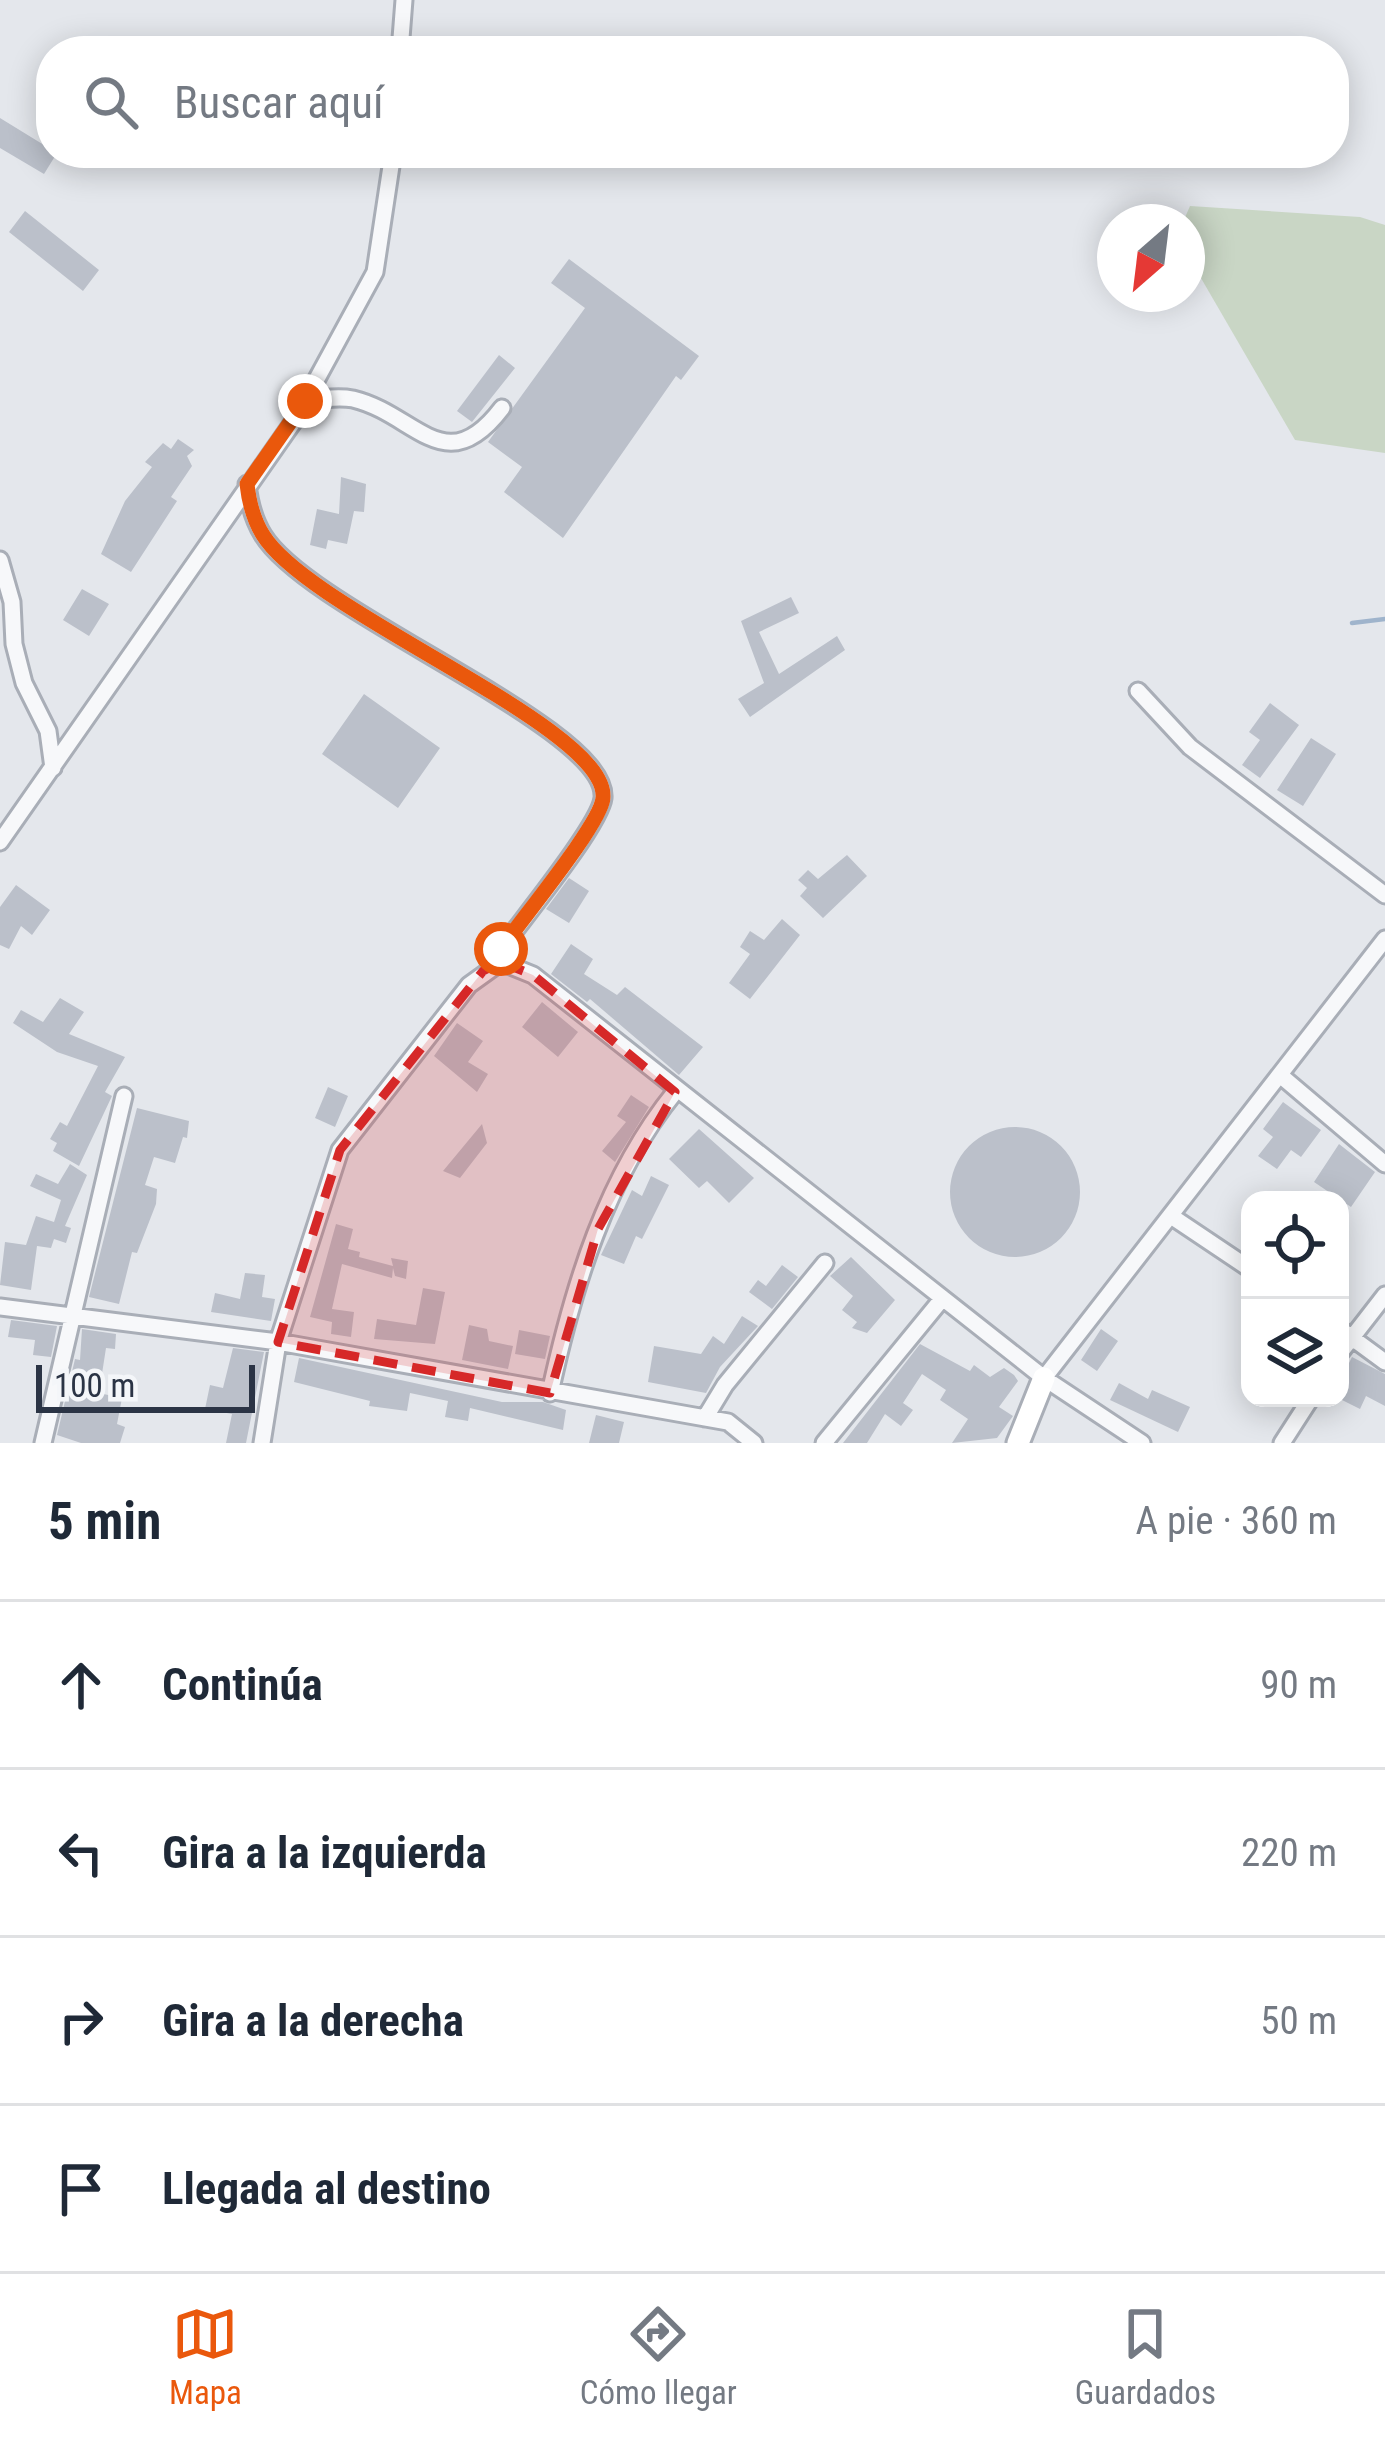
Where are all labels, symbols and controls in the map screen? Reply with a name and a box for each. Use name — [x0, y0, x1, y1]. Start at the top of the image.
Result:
search box — [36, 36, 1349, 168]
icon: search — [78, 69, 144, 135]
text: Buscar aquí — [174, 76, 384, 129]
north arrow — [1097, 204, 1205, 312]
route end — [278, 374, 332, 428]
route start — [474, 922, 528, 976]
map controls — [1241, 1191, 1349, 1407]
button: locate — [1241, 1191, 1349, 1299]
button: layers — [1241, 1299, 1349, 1407]
scale bar — [36, 1359, 255, 1412]
text: 100 m — [54, 1366, 135, 1405]
text: 5 min — [48, 1492, 161, 1551]
text: A pie · 360 m — [1136, 1498, 1337, 1544]
icon: ahead — [48, 1652, 114, 1718]
text: Continúa — [162, 1658, 323, 1711]
text: 90 m — [1260, 1662, 1337, 1708]
icon: left — [48, 1820, 114, 1886]
text: Gira a la izquierda — [162, 1826, 487, 1879]
text: 220 m — [1241, 1830, 1337, 1876]
icon: right — [48, 1988, 114, 2054]
text: Gira a la derecha — [162, 1994, 464, 2047]
text: 50 m — [1260, 1998, 1337, 2044]
icon: arrive — [48, 2156, 114, 2222]
text: Llegada al destino — [162, 2162, 491, 2215]
tab: Mapa — [169, 2301, 242, 2412]
tab: Cómo llegar — [580, 2301, 737, 2412]
tab: Guardados — [1075, 2301, 1216, 2412]

